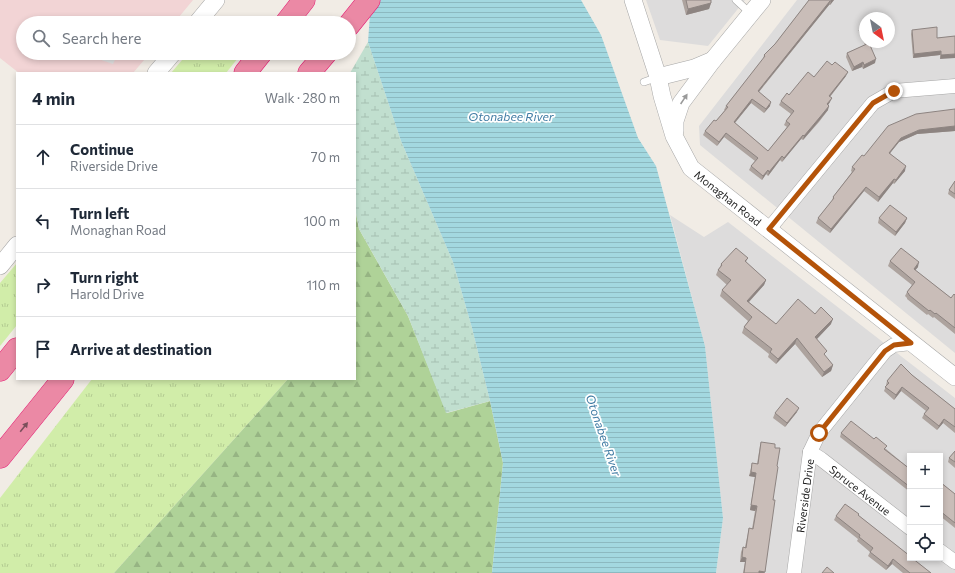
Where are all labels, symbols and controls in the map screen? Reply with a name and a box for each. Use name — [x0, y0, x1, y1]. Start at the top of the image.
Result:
north arrow — [859, 12, 895, 48]
search box — [16, 16, 356, 60]
icon: search — [30, 27, 52, 49]
text: Search here — [62, 29, 141, 47]
route end — [885, 82, 903, 100]
text: 4 min — [32, 88, 75, 109]
text: Walk · 280 m — [265, 90, 340, 106]
one-way arrow — [680, 94, 688, 104]
water label: Otonabee River — [468, 109, 555, 123]
text: Continue — [70, 140, 134, 158]
icon: ahead — [32, 146, 54, 168]
text: 70 m — [311, 149, 340, 165]
text: Riverside Drive — [70, 158, 158, 174]
street label: Monaghan Road — [692, 167, 764, 228]
text: Turn left — [70, 204, 129, 222]
icon: left — [32, 210, 54, 232]
text: 100 m — [304, 213, 340, 229]
text: Monaghan Road — [70, 222, 166, 238]
text: Turn right — [70, 268, 139, 286]
icon: right — [32, 274, 54, 296]
text: 110 m — [307, 277, 340, 293]
text: Harold Drive — [70, 286, 144, 302]
icon: arrive — [32, 338, 54, 360]
text: Arrive at destination — [70, 340, 212, 358]
water label: Otonabee River — [583, 392, 625, 479]
one-way arrow — [20, 421, 29, 432]
route start — [810, 424, 828, 442]
map controls — [907, 453, 943, 561]
button: + — [907, 453, 943, 489]
street label: Riverside Drive — [793, 458, 816, 533]
street label: Spruce Avenue — [827, 462, 894, 517]
button: − — [907, 489, 943, 525]
button: locate — [907, 525, 943, 561]

